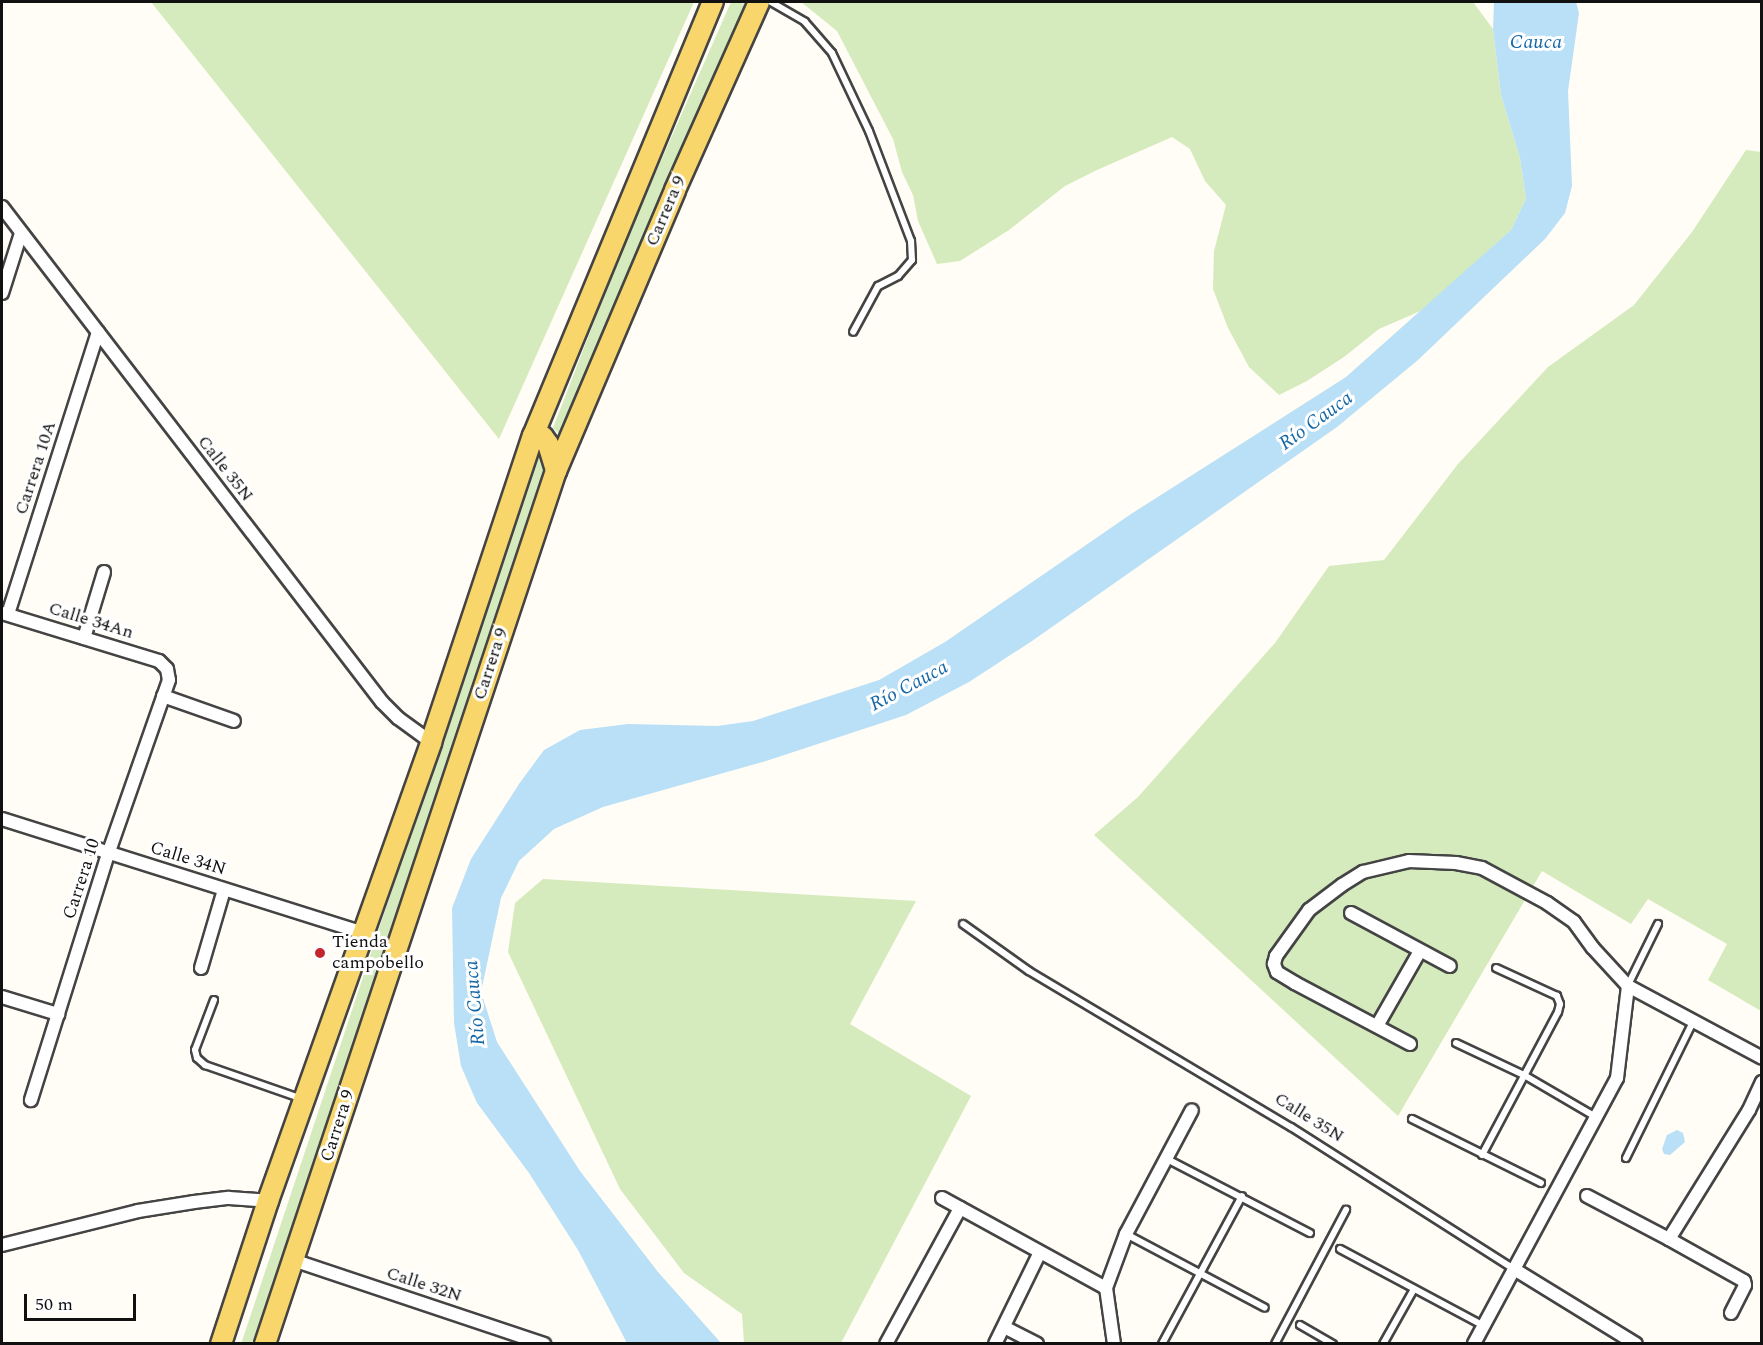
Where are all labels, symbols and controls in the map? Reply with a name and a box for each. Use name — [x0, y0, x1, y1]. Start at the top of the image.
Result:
water label: Cauca — [1510, 30, 1562, 54]
street label: Carrera 9 — [642, 172, 690, 250]
water label: Río Cauca — [1274, 386, 1358, 456]
street label: Carrera 10A — [11, 419, 61, 517]
street label: Calle 35N — [192, 432, 258, 506]
street label: Calle 34An — [46, 598, 136, 644]
street label: Carrera 9 — [469, 625, 513, 703]
water label: Río Cauca — [866, 655, 952, 717]
street label: Carrera 10 — [59, 836, 105, 922]
street label: Calle 34N — [148, 837, 228, 881]
place label: Tienda campobello — [332, 932, 424, 974]
marker: Tienda campobello — [313, 946, 327, 960]
water label: Río Cauca — [459, 959, 491, 1047]
street label: Carrera 9 — [316, 1087, 360, 1165]
street label: Calle 35N — [1270, 1088, 1348, 1148]
street label: Calle 32N — [384, 1263, 464, 1307]
scale bar — [27, 1282, 140, 1320]
text: 50 m — [35, 1291, 73, 1318]

